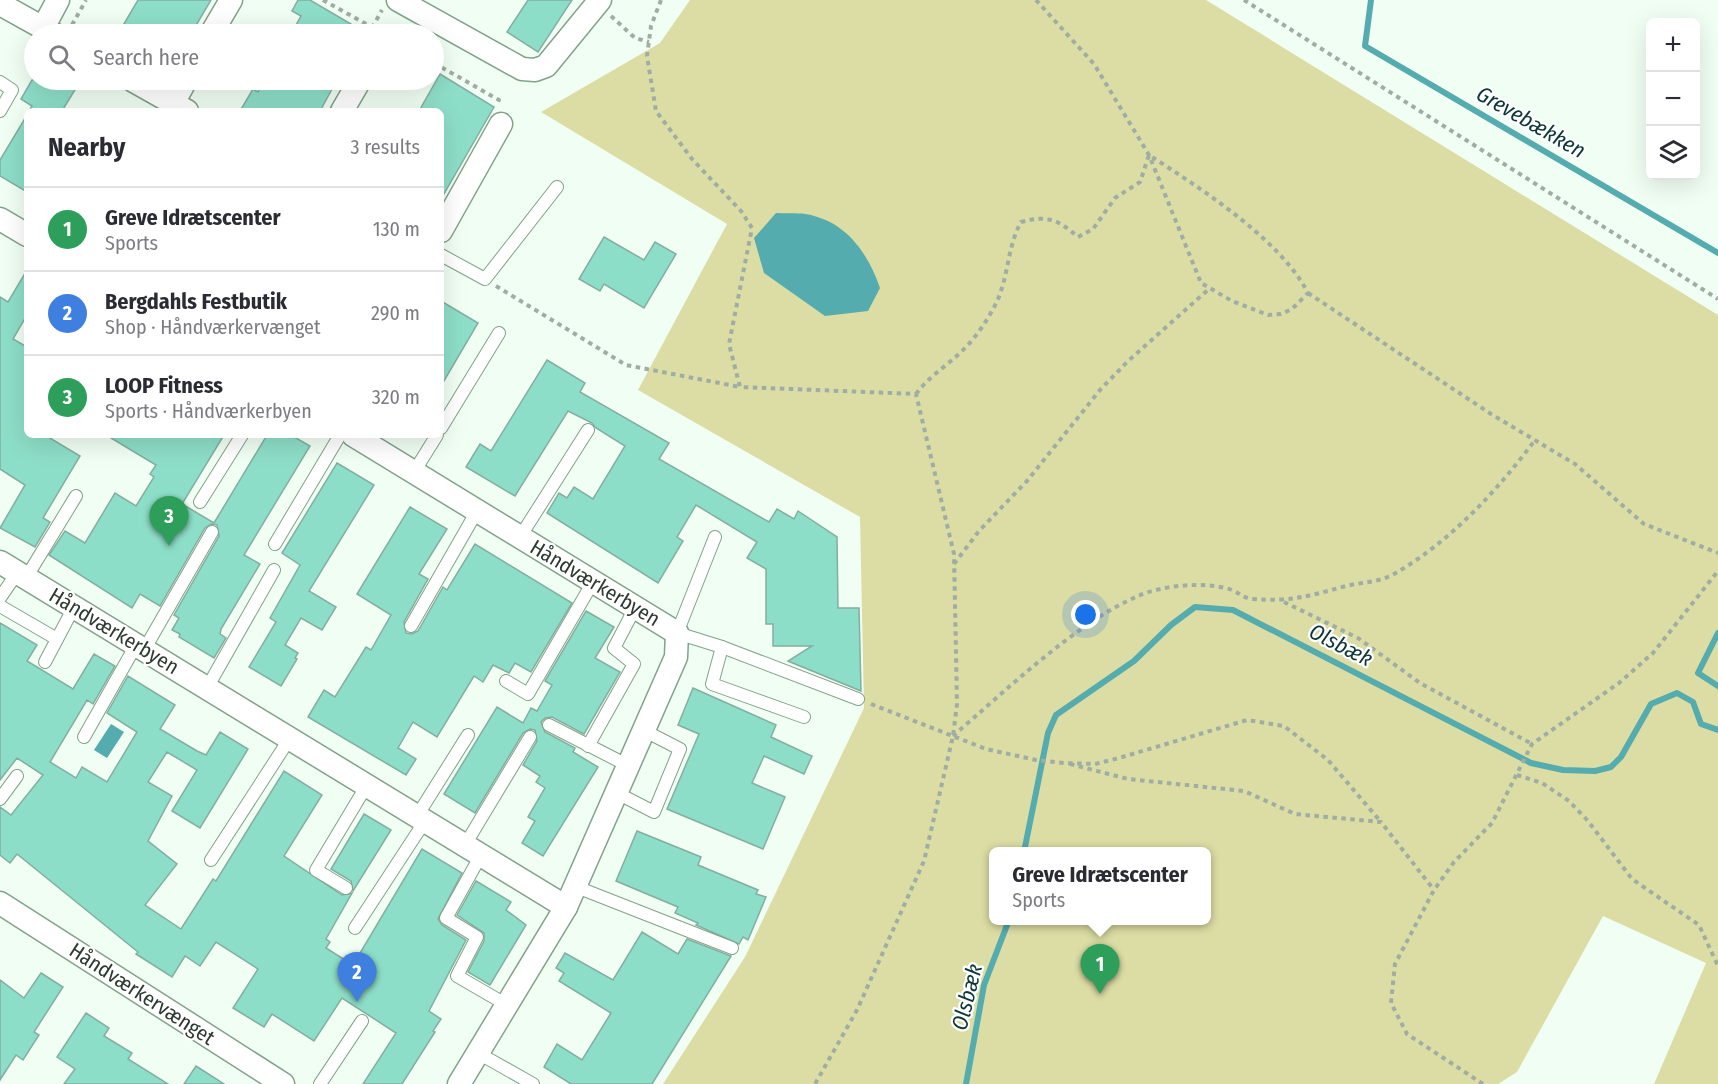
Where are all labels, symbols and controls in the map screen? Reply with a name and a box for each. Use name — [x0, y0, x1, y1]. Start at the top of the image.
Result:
map controls — [1646, 18, 1700, 180]
button: + — [1646, 18, 1700, 72]
search box — [24, 24, 444, 90]
icon: search — [45, 41, 78, 74]
text: Search here — [93, 44, 199, 71]
button: − — [1646, 72, 1700, 126]
water label: Grevebækken — [1472, 80, 1590, 164]
button: layers — [1646, 126, 1700, 180]
text: Nearby — [48, 132, 125, 163]
text: 3 results — [351, 135, 420, 159]
text: Greve Idrætscenter — [105, 204, 280, 231]
text: 1 — [63, 217, 72, 241]
text: 130 m — [373, 217, 420, 241]
text: Sports — [105, 231, 158, 255]
text: Bergdahls Festbutik — [105, 288, 287, 315]
text: 2 — [63, 301, 72, 325]
text: 290 m — [371, 301, 420, 325]
text: Shop · Håndværkervænget — [105, 315, 320, 339]
text: LOOP Fitness — [105, 372, 223, 399]
text: 3 — [63, 385, 72, 409]
text: 320 m — [372, 385, 420, 409]
text: Sports · Håndværkerbyen — [105, 399, 312, 423]
pin: 3 — [150, 496, 188, 546]
street label: Håndværkerbyen — [525, 534, 665, 632]
street label: Håndværkerbyen — [44, 582, 184, 680]
your location — [1071, 600, 1100, 629]
water label: Olsbæk — [1305, 618, 1377, 672]
popup — [989, 847, 1211, 925]
text: Greve Idrætscenter — [1012, 861, 1188, 888]
text: Sports — [1012, 888, 1065, 912]
street label: Håndværkervænget — [64, 937, 220, 1051]
pin: 1 — [1080, 944, 1120, 994]
pin: 2 — [338, 952, 376, 1002]
water label: Olsbæk — [946, 961, 988, 1033]

